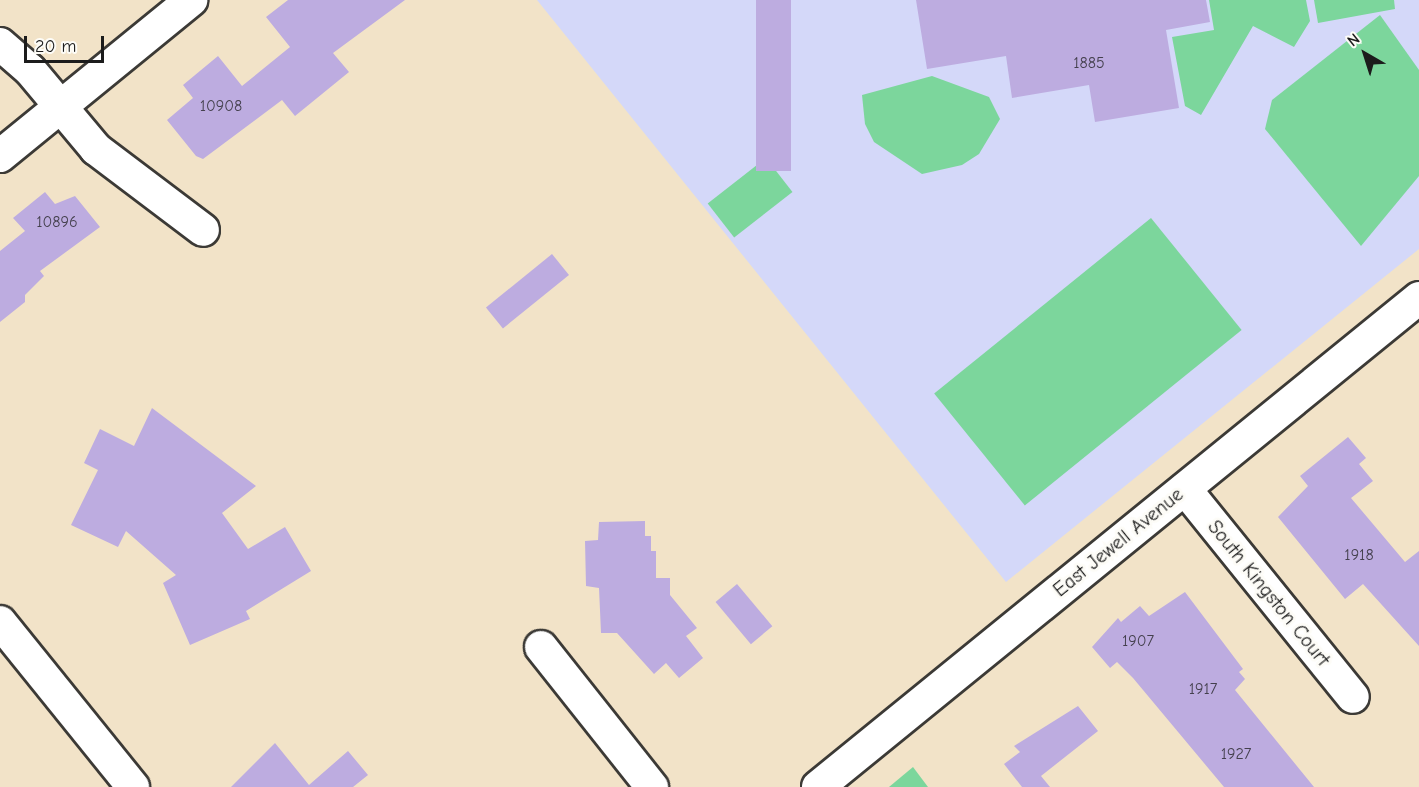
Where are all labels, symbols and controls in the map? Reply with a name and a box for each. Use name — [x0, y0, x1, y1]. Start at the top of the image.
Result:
scale bar — [27, 24, 106, 62]
north arrow — [1335, 24, 1395, 84]
text: N — [1344, 30, 1363, 50]
text: 20 m — [35, 36, 76, 57]
house number: 1885 — [1073, 53, 1105, 73]
house number: 10908 — [200, 96, 242, 116]
house number: 10896 — [36, 212, 78, 232]
street label: East Jewell Avenue — [1048, 482, 1188, 602]
street label: South Kingston Court — [1203, 515, 1335, 671]
house number: 1918 — [1344, 545, 1374, 565]
house number: 1907 — [1122, 631, 1154, 651]
house number: 1917 — [1189, 679, 1217, 699]
house number: 1927 — [1221, 744, 1251, 764]

